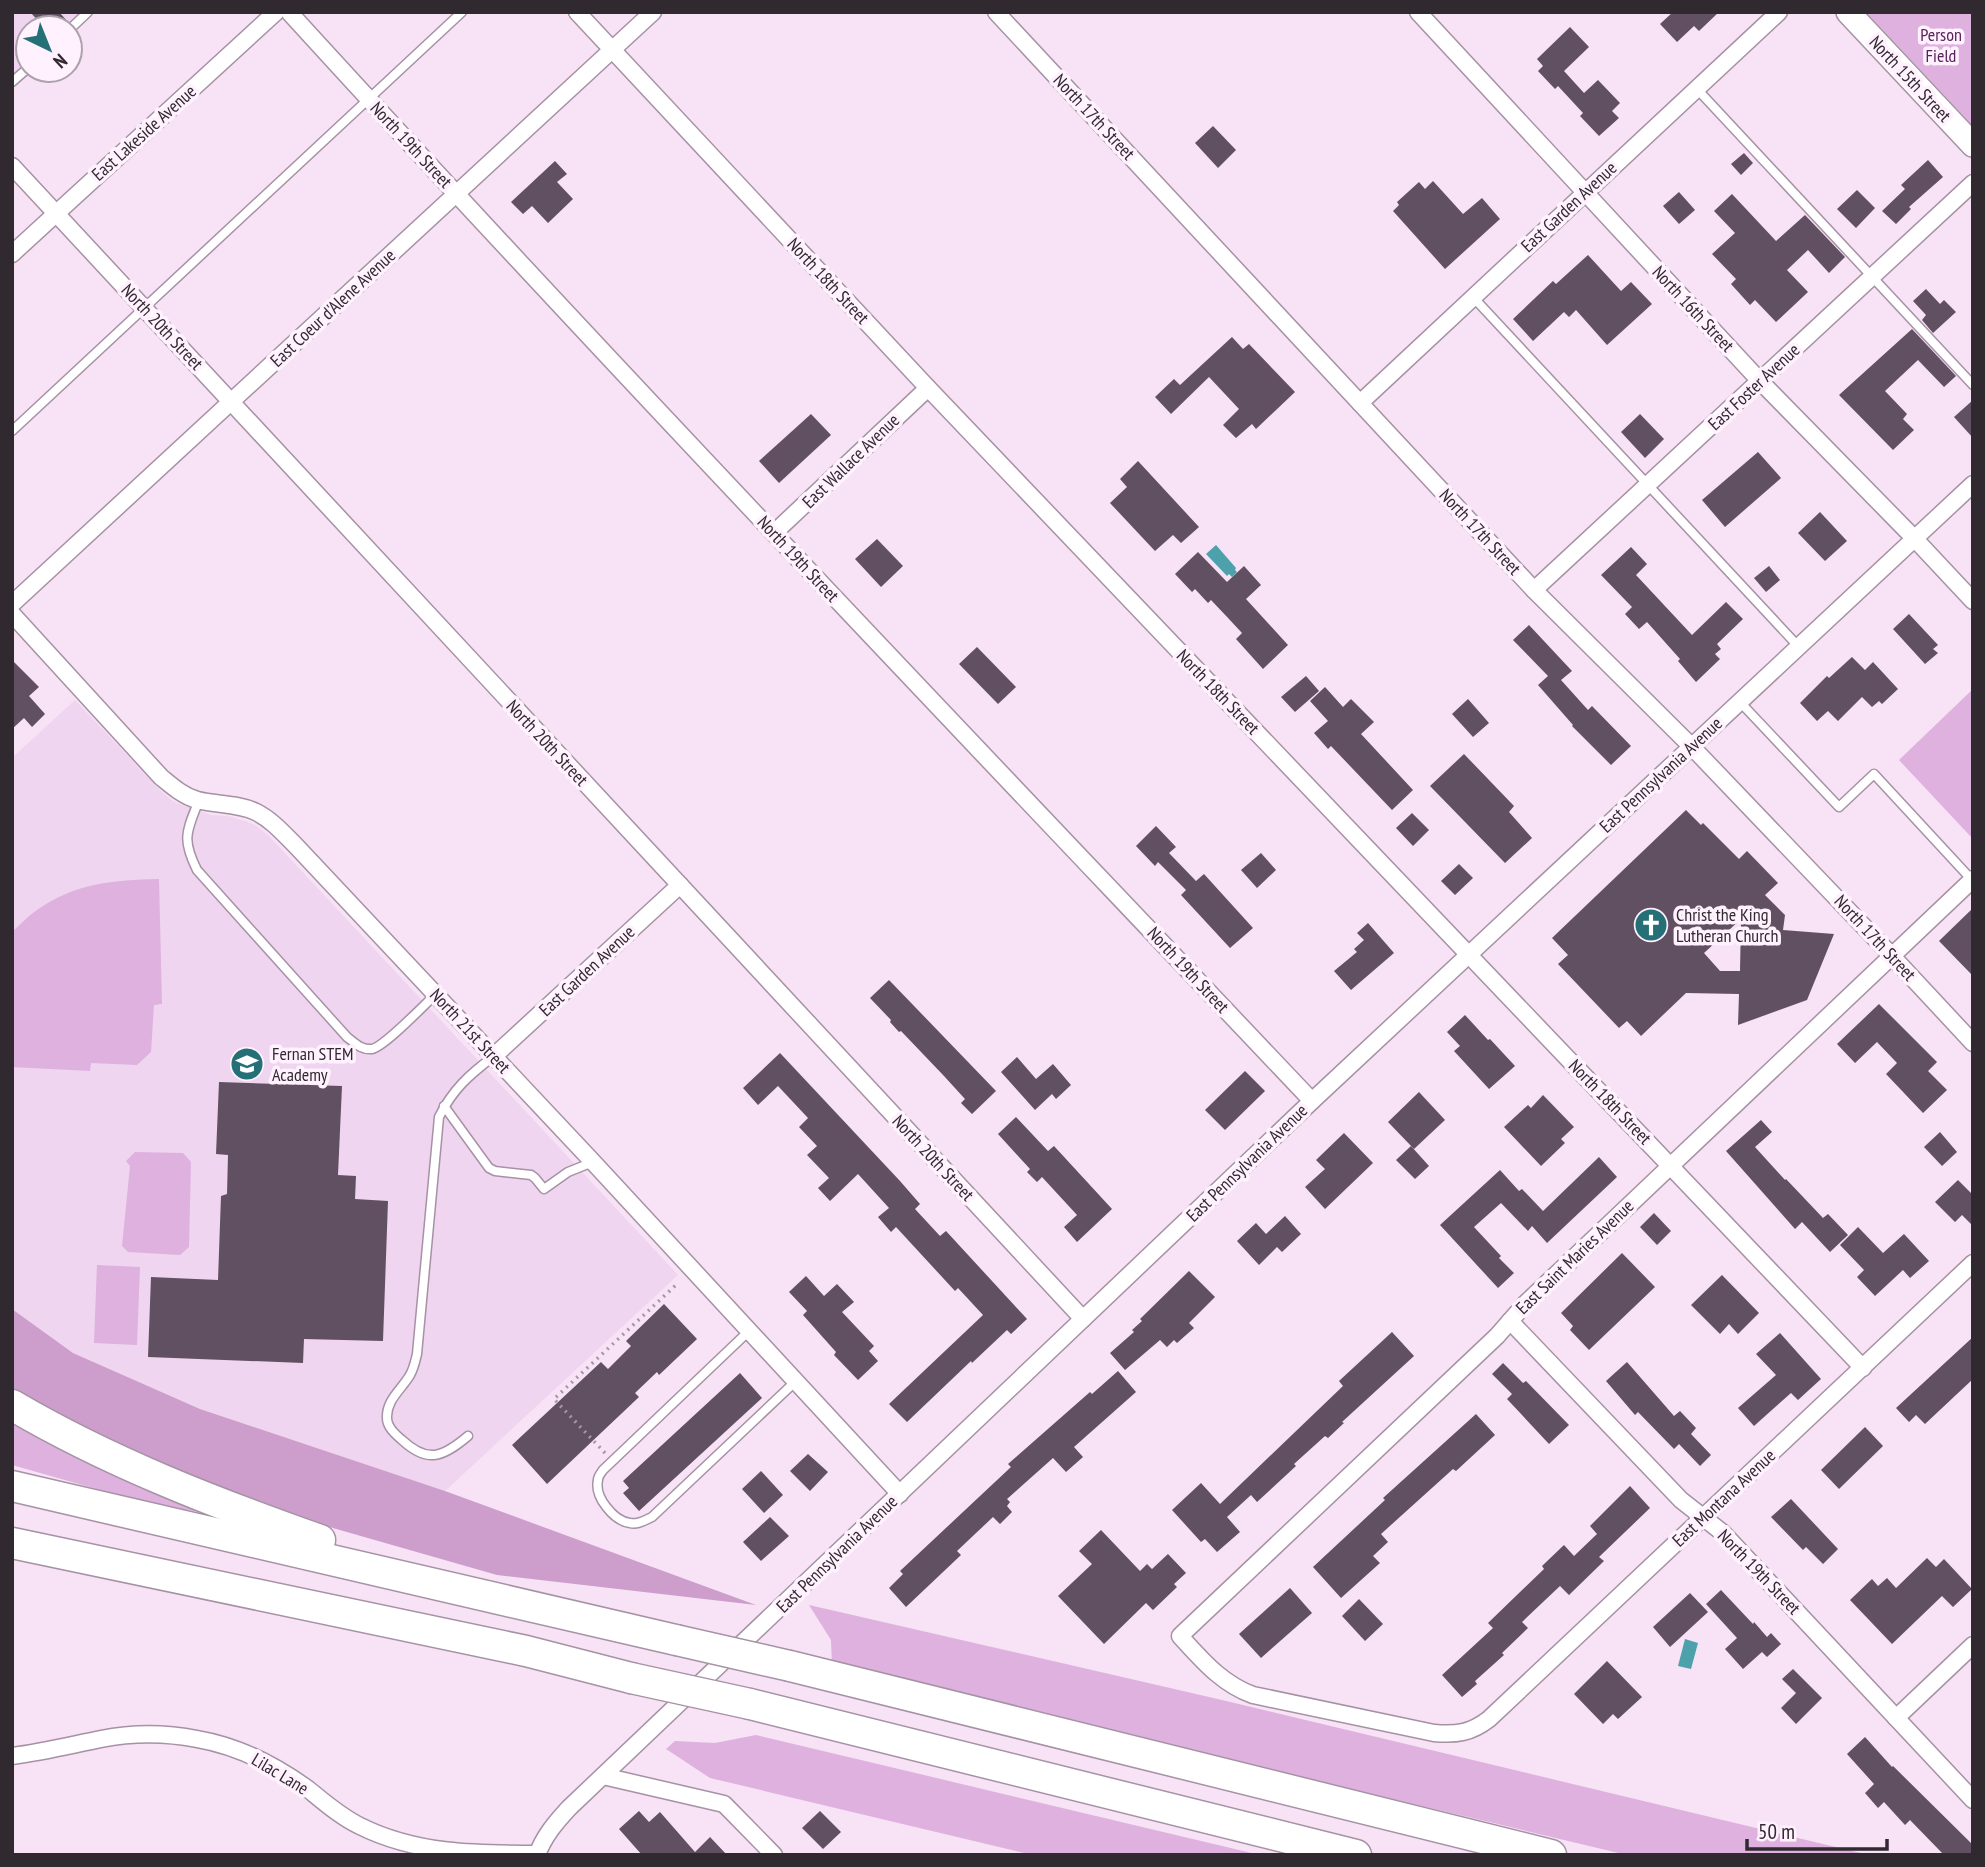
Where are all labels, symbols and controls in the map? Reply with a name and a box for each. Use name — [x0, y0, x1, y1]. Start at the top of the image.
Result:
north arrow — [14, 14, 84, 84]
park label: Person Field — [1920, 23, 1962, 67]
street label: North 15th Street — [1865, 31, 1956, 127]
text: N — [49, 49, 73, 74]
street label: North 17th Street — [1049, 69, 1140, 165]
street label: East Lakeside Avenue — [87, 80, 201, 186]
street label: North 19th Street — [366, 97, 457, 193]
street label: East Garden Avenue — [1516, 156, 1621, 257]
street label: North 18th Street — [783, 233, 874, 329]
street label: East Coeur d'Alene Avenue — [265, 244, 400, 372]
street label: North 16th Street — [1648, 261, 1739, 357]
street label: North 20th Street — [117, 279, 208, 375]
street label: East Foster Avenue — [1703, 338, 1804, 435]
street label: East Wallace Avenue — [797, 409, 904, 513]
street label: North 17th Street — [1435, 484, 1526, 580]
street label: North 19th Street — [753, 511, 844, 607]
street label: North 18th Street — [1172, 644, 1265, 739]
street label: North 20th Street — [502, 695, 593, 791]
street label: East Pennsylvania Avenue — [1594, 712, 1727, 838]
street label: North 17th Street — [1830, 890, 1921, 986]
place label: Christ the King Lutheran Church — [1676, 903, 1778, 947]
church icon: Christ the King Lutheran Church — [1632, 906, 1670, 944]
street label: East Garden Avenue — [534, 920, 639, 1021]
street label: North 19th Street — [1143, 922, 1234, 1018]
street label: North 21st Street — [425, 983, 516, 1078]
place label: Fernan STEM Academy — [272, 1042, 354, 1086]
school or university icon: Fernan STEM Academy — [228, 1045, 266, 1083]
street label: North 18th Street — [1564, 1054, 1657, 1149]
street label: East Pennsylvania Avenue — [1181, 1099, 1312, 1226]
street label: North 20th Street — [888, 1110, 979, 1206]
street label: East Saint Maries Avenue — [1511, 1194, 1638, 1319]
street label: East Montana Avenue — [1667, 1444, 1780, 1551]
street label: East Pennsylvania Avenue — [771, 1490, 902, 1617]
street label: North 19th Street — [1713, 1524, 1806, 1619]
street label: Lilac Lane — [248, 1748, 313, 1799]
scale bar — [1747, 1808, 1887, 1852]
text: 50 m — [1758, 1818, 1795, 1845]

